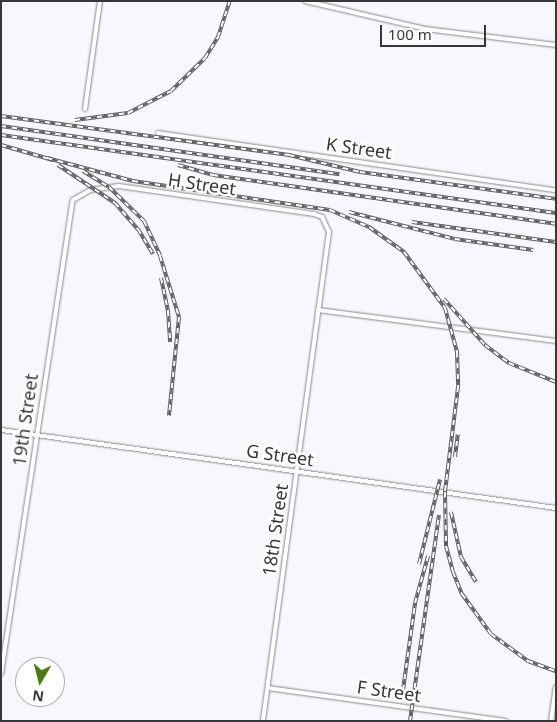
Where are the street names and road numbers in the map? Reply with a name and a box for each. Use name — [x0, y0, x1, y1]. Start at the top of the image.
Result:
street label: K Street — [325, 133, 393, 163]
street label: H Street — [167, 169, 237, 199]
street label: 19th Street — [8, 372, 42, 468]
street label: G Street — [245, 440, 315, 470]
street label: 18th Street — [258, 482, 292, 578]
street label: F Street — [356, 676, 422, 706]

